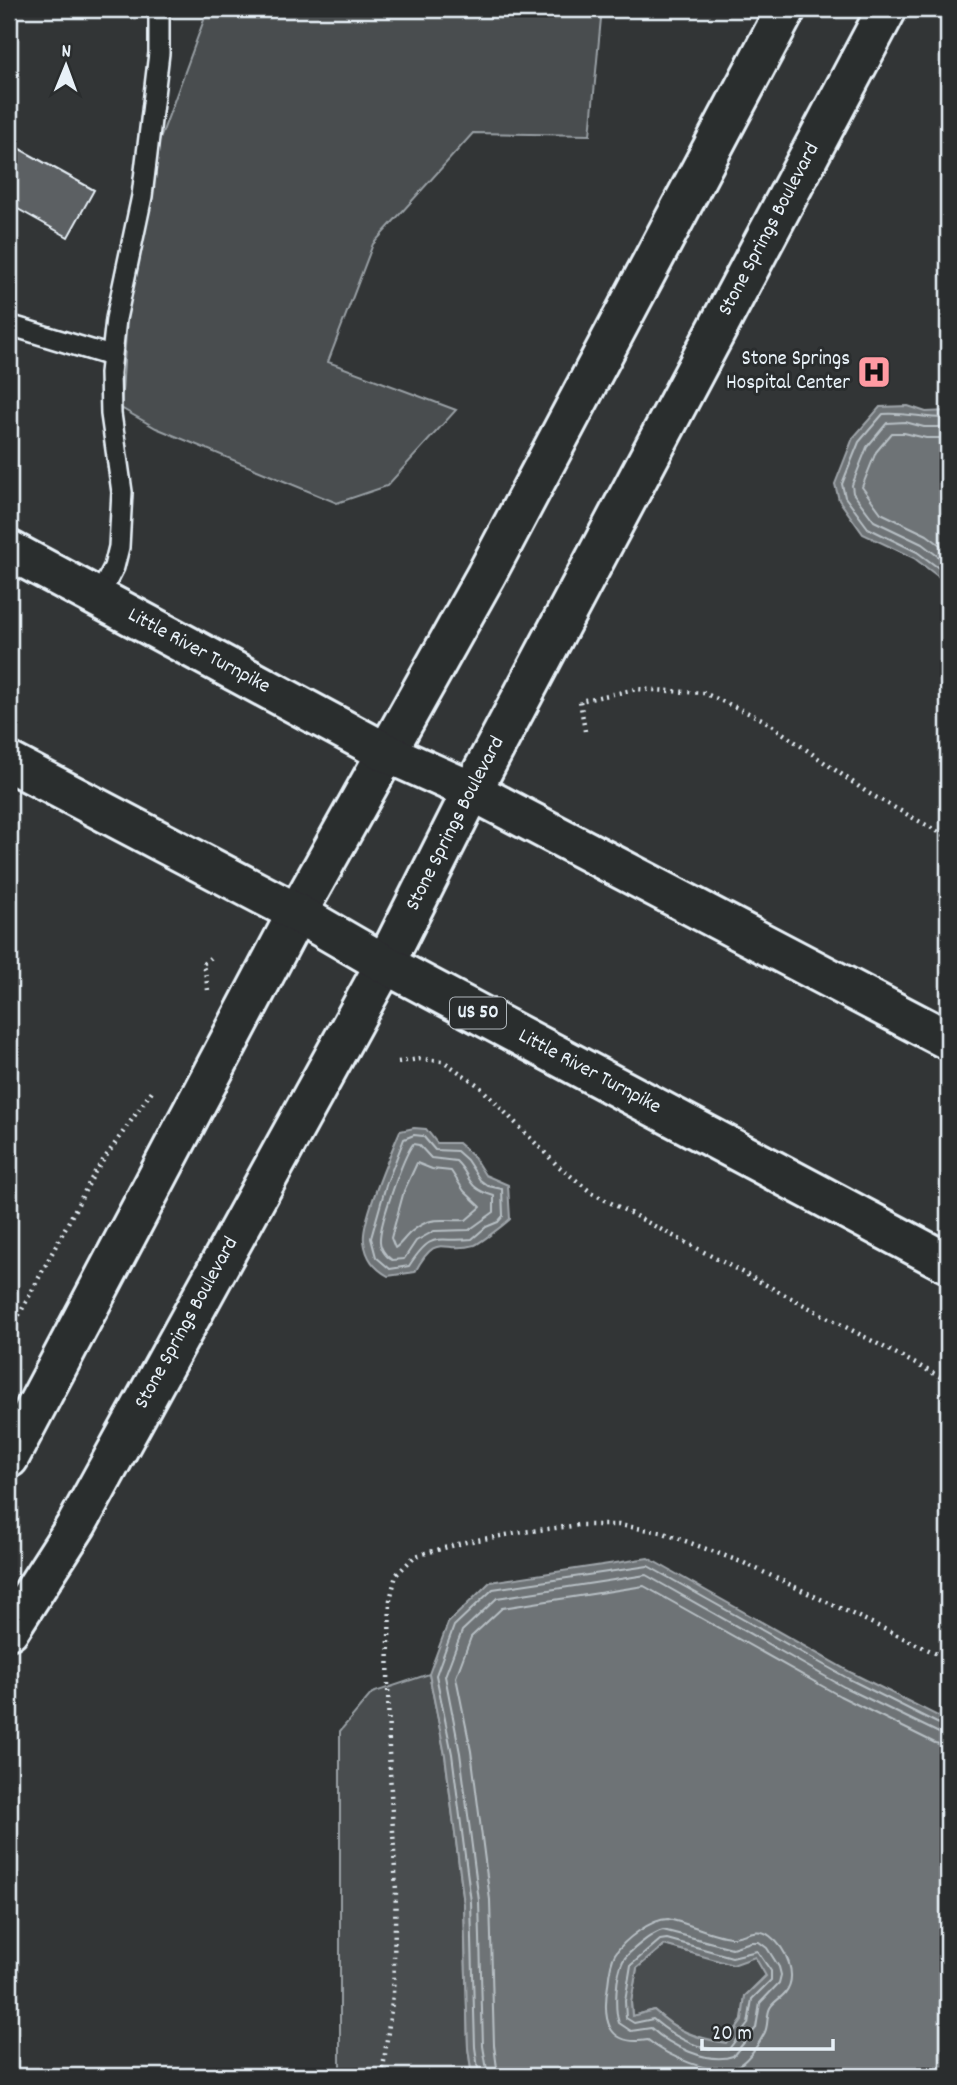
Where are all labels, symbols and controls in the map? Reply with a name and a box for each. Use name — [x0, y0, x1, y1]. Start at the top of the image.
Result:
north arrow — [32, 32, 102, 102]
text: N — [61, 39, 71, 66]
street label: Stone Springs Boulevard — [712, 138, 828, 322]
place label: Stone Springs Hospital Center — [726, 345, 850, 399]
hospital icon: Stone Springs Hospital Center — [855, 353, 893, 391]
street label: Little River Turnpike — [122, 601, 275, 702]
street label: Stone Springs Boulevard — [399, 731, 513, 916]
road number: US 50 — [450, 998, 506, 1028]
street label: Little River Turnpike — [512, 1022, 666, 1123]
street label: Stone Springs Boulevard — [128, 1232, 247, 1415]
scale bar — [702, 2008, 833, 2052]
text: 20 m — [712, 2020, 752, 2050]

